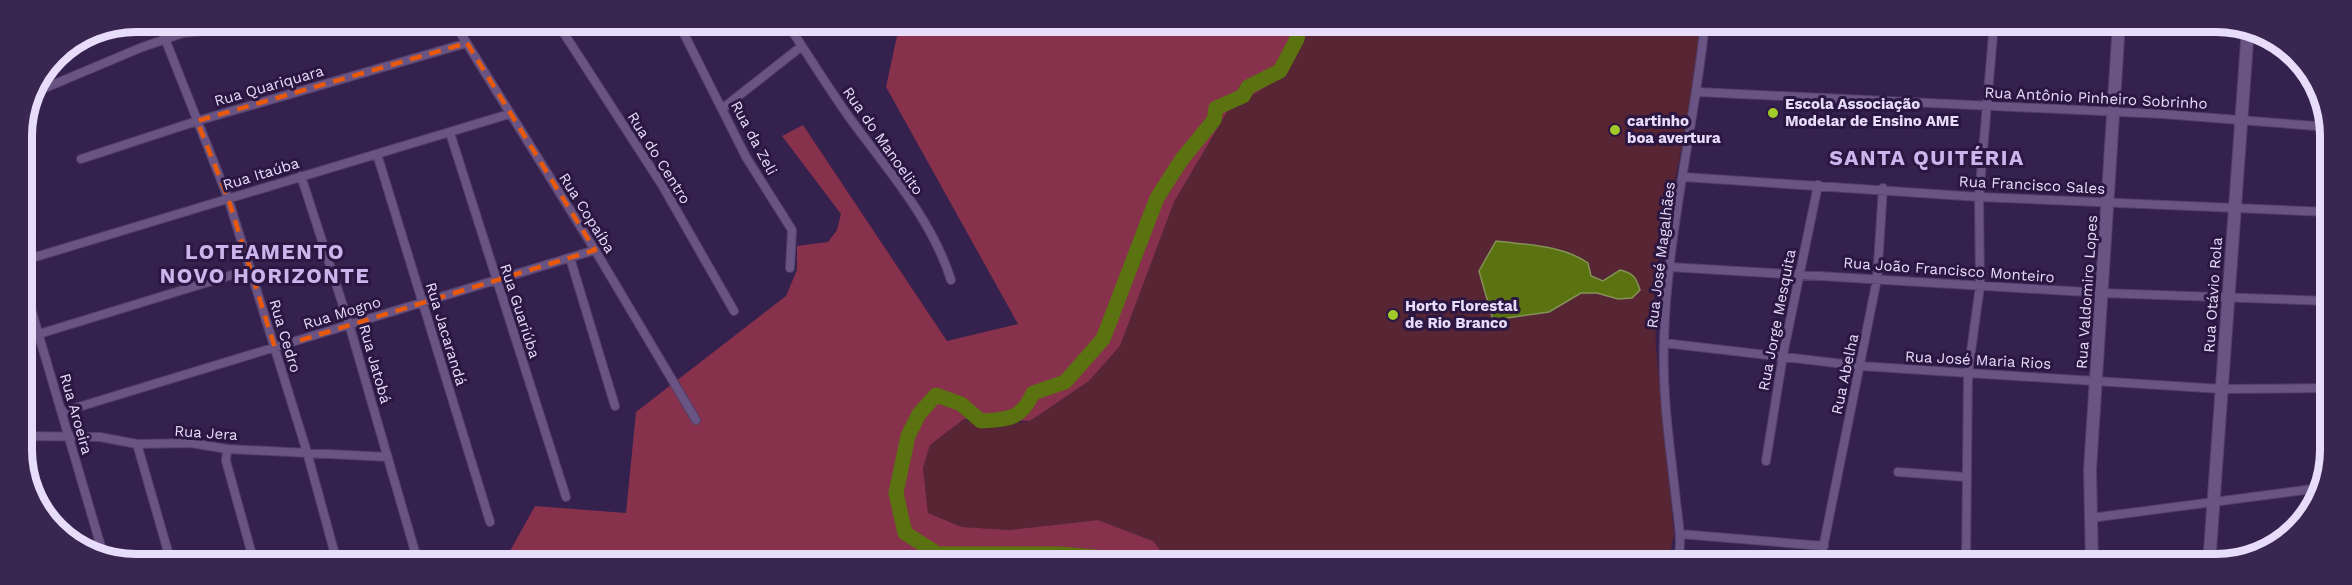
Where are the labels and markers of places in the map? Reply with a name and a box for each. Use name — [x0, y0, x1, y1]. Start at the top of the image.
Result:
place label: Escola Associação Modelar de Ensino AME — [1785, 95, 1959, 130]
marker: Escola Associação Modelar de Ensino AME — [1766, 106, 1780, 120]
place label: cartinho boa avertura — [1627, 112, 1721, 147]
marker: cartinho boa avertura — [1608, 123, 1622, 137]
place label: Horto Florestal de Rio Branco — [1405, 297, 1518, 332]
marker: Horto Florestal de Rio Branco — [1386, 308, 1400, 322]

